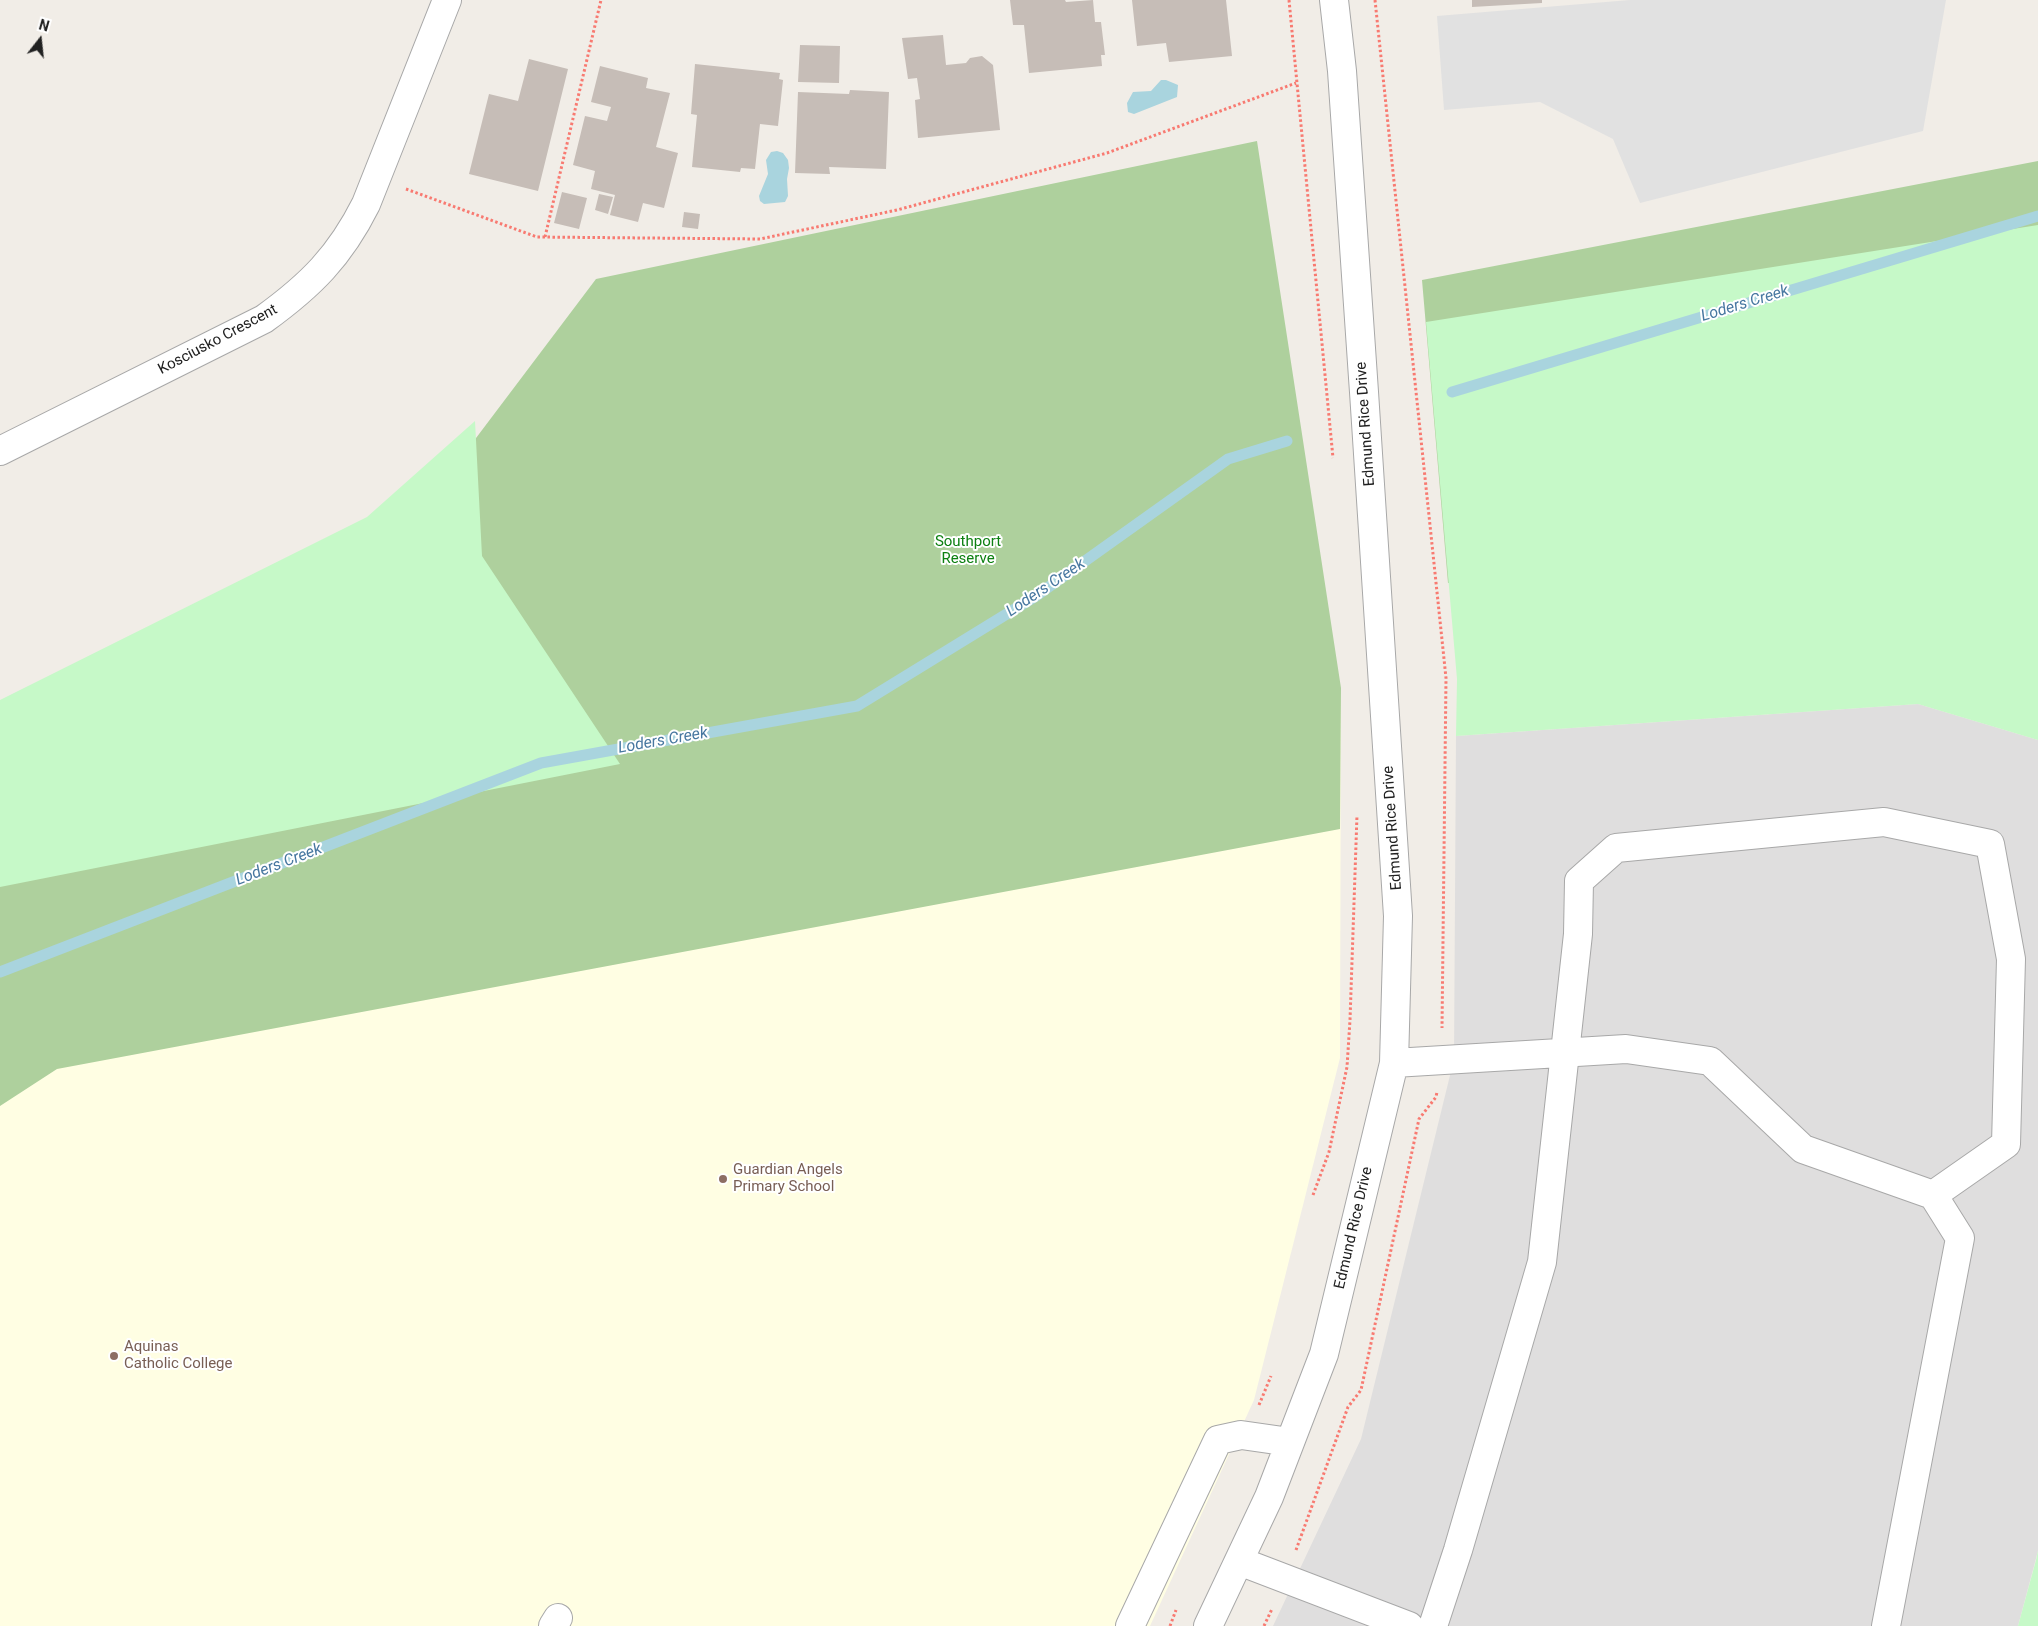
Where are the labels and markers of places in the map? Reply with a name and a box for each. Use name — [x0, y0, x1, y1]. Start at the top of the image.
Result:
place label: Guardian Angels Primary School — [733, 1161, 843, 1196]
marker: Guardian Angels Primary School — [717, 1173, 729, 1185]
place label: Aquinas Catholic College — [124, 1338, 232, 1373]
marker: Aquinas Catholic College — [108, 1350, 120, 1362]

